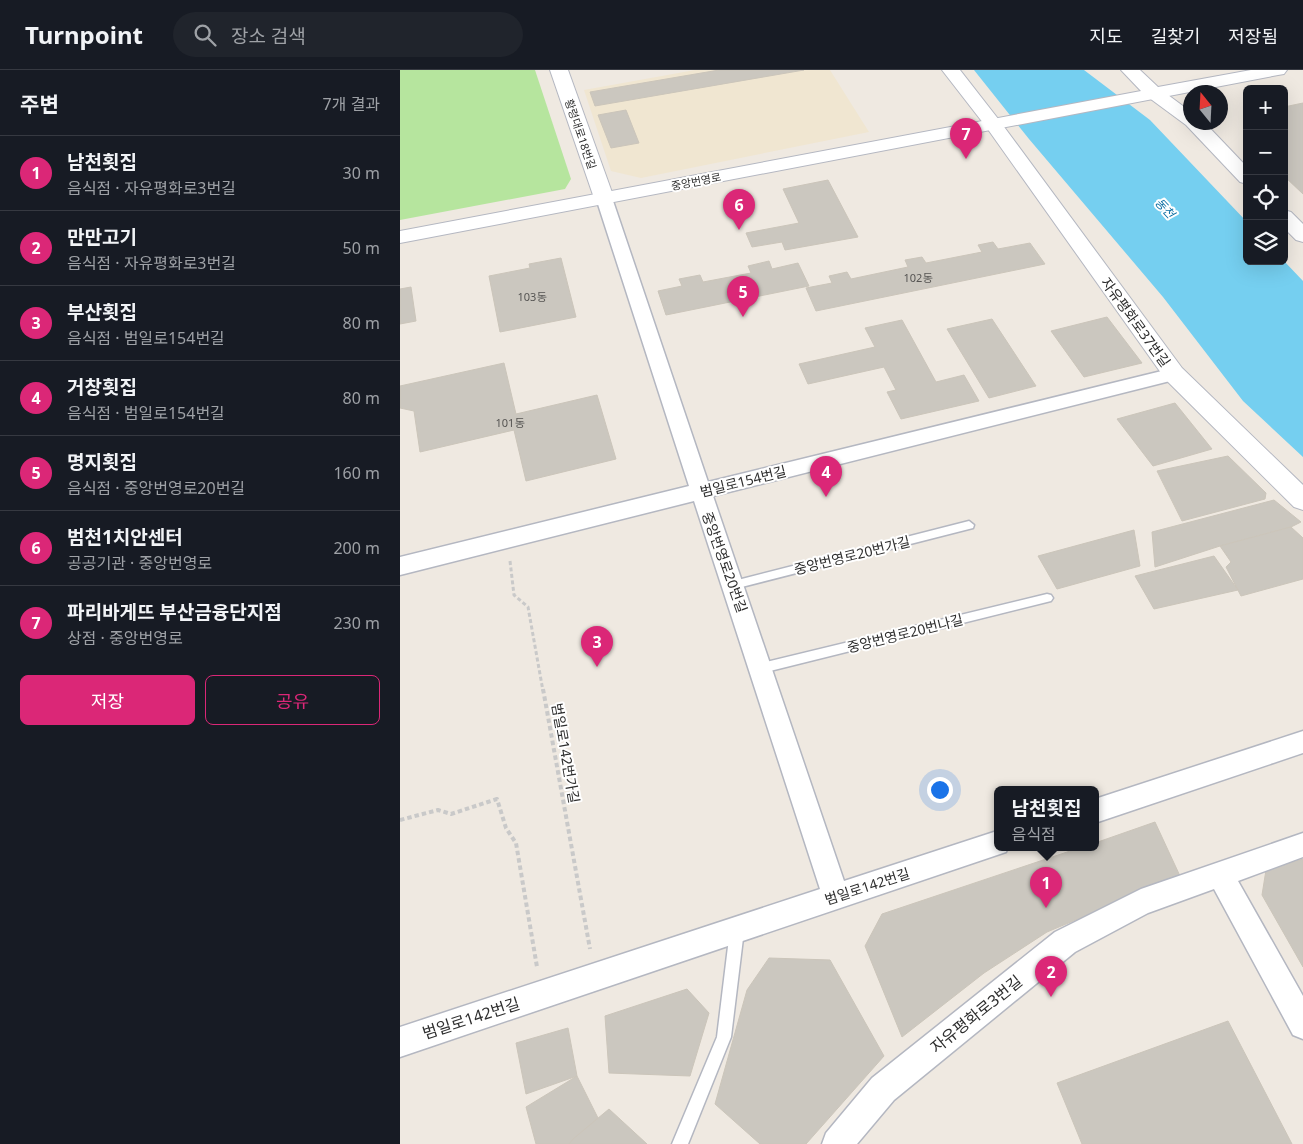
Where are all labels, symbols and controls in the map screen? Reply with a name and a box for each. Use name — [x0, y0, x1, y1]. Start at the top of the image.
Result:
search box — [173, 12, 523, 57]
text: Turnpoint — [25, 18, 143, 51]
icon: search — [191, 21, 219, 49]
text: 장소 검색 — [231, 23, 306, 49]
text: 지도 — [1090, 24, 1123, 48]
text: 길찾기 — [1151, 24, 1200, 48]
text: 저장됨 — [1228, 24, 1278, 48]
north arrow — [1183, 85, 1228, 130]
map controls — [1243, 85, 1288, 265]
button: + — [1243, 85, 1288, 130]
text: 주변 — [20, 90, 59, 118]
text: 7개 결과 — [323, 93, 380, 115]
street label: 황령대로18번길 — [562, 97, 600, 171]
pin: 7 — [950, 118, 982, 159]
button: − — [1243, 130, 1288, 175]
text: 남천횟집 — [67, 149, 137, 175]
text: 1 — [31, 162, 41, 184]
text: 30 m — [343, 162, 380, 184]
street label: 중앙번영로 — [670, 169, 722, 193]
button: locate — [1243, 175, 1288, 220]
text: 음식점 · 자유평화로3번길 — [67, 177, 236, 199]
pin: 6 — [723, 189, 755, 230]
water label: 동천 — [1151, 194, 1180, 223]
button: layers — [1243, 220, 1288, 265]
text: 만만고기 — [67, 224, 137, 250]
text: 2 — [31, 237, 41, 259]
text: 50 m — [343, 237, 380, 259]
text: 음식점 · 자유평화로3번길 — [67, 252, 236, 274]
house number: 102동 — [904, 270, 933, 285]
street label: 자유평화로37번길 — [1097, 273, 1175, 371]
pin: 5 — [727, 276, 759, 317]
house number: 103동 — [518, 289, 547, 304]
text: 부산횟집 — [67, 299, 137, 325]
text: 3 — [31, 312, 41, 334]
text: 80 m — [343, 312, 380, 334]
text: 음식점 · 범일로154번길 — [67, 327, 225, 349]
text: 거창횟집 — [67, 374, 137, 400]
text: 4 — [31, 387, 41, 409]
text: 80 m — [343, 387, 380, 409]
text: 음식점 · 범일로154번길 — [67, 402, 225, 424]
house number: 101동 — [496, 415, 525, 430]
text: 명지횟집 — [67, 449, 137, 475]
pin: 4 — [810, 456, 842, 497]
street label: 범일로154번길 — [698, 461, 788, 501]
text: 5 — [31, 462, 41, 484]
text: 160 m — [333, 462, 380, 484]
text: 음식점 · 중앙번영로20번길 — [67, 477, 245, 499]
street label: 중앙번영로20번길 — [698, 509, 752, 615]
text: 범천1치안센터 — [67, 524, 183, 550]
street label: 중앙번영로20번가길 — [792, 531, 912, 579]
text: 6 — [31, 537, 41, 559]
text: 200 m — [333, 537, 380, 559]
text: 공공기관 · 중앙번영로 — [67, 552, 212, 574]
text: 파리바게뜨 부산금융단지점 — [67, 599, 282, 625]
street label: 중앙번영로20번나길 — [845, 609, 965, 657]
text: 7 — [31, 612, 41, 634]
text: 230 m — [333, 612, 380, 634]
pin: 3 — [581, 626, 613, 667]
text: 상점 · 중앙번영로 — [67, 627, 183, 649]
button: 저장 — [20, 675, 195, 725]
button: 공유 — [205, 675, 380, 725]
street label: 범일로142번가길 — [548, 701, 584, 805]
your location — [927, 777, 953, 803]
popup — [994, 786, 1099, 851]
text: 남천횟집 — [1012, 795, 1081, 821]
text: 음식점 — [1012, 823, 1056, 845]
street label: 범일로142번길 — [822, 863, 912, 909]
pin: 1 — [1030, 867, 1062, 908]
pin: 2 — [1035, 956, 1067, 997]
street label: 자유평화로3번길 — [925, 970, 1027, 1058]
street label: 범일로142번길 — [420, 992, 522, 1044]

